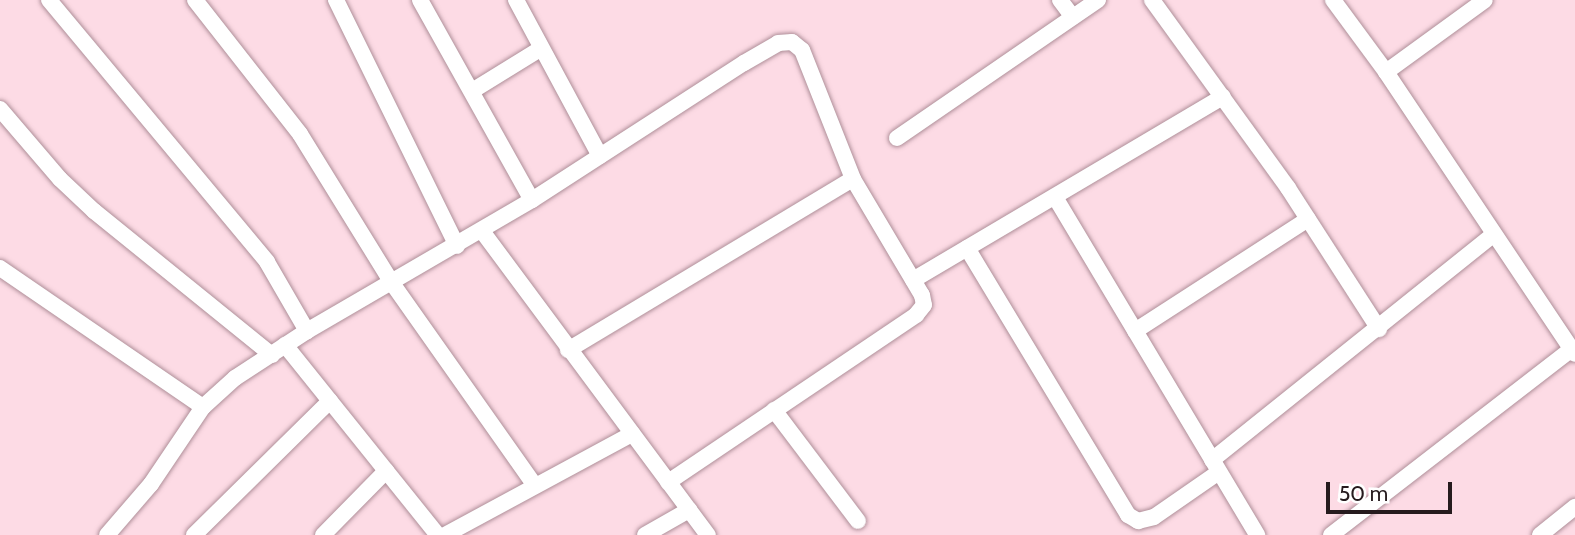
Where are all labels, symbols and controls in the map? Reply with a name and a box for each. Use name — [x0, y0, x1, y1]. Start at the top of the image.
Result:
scale bar — [1330, 468, 1456, 512]
text: 50 m — [1339, 481, 1388, 506]

